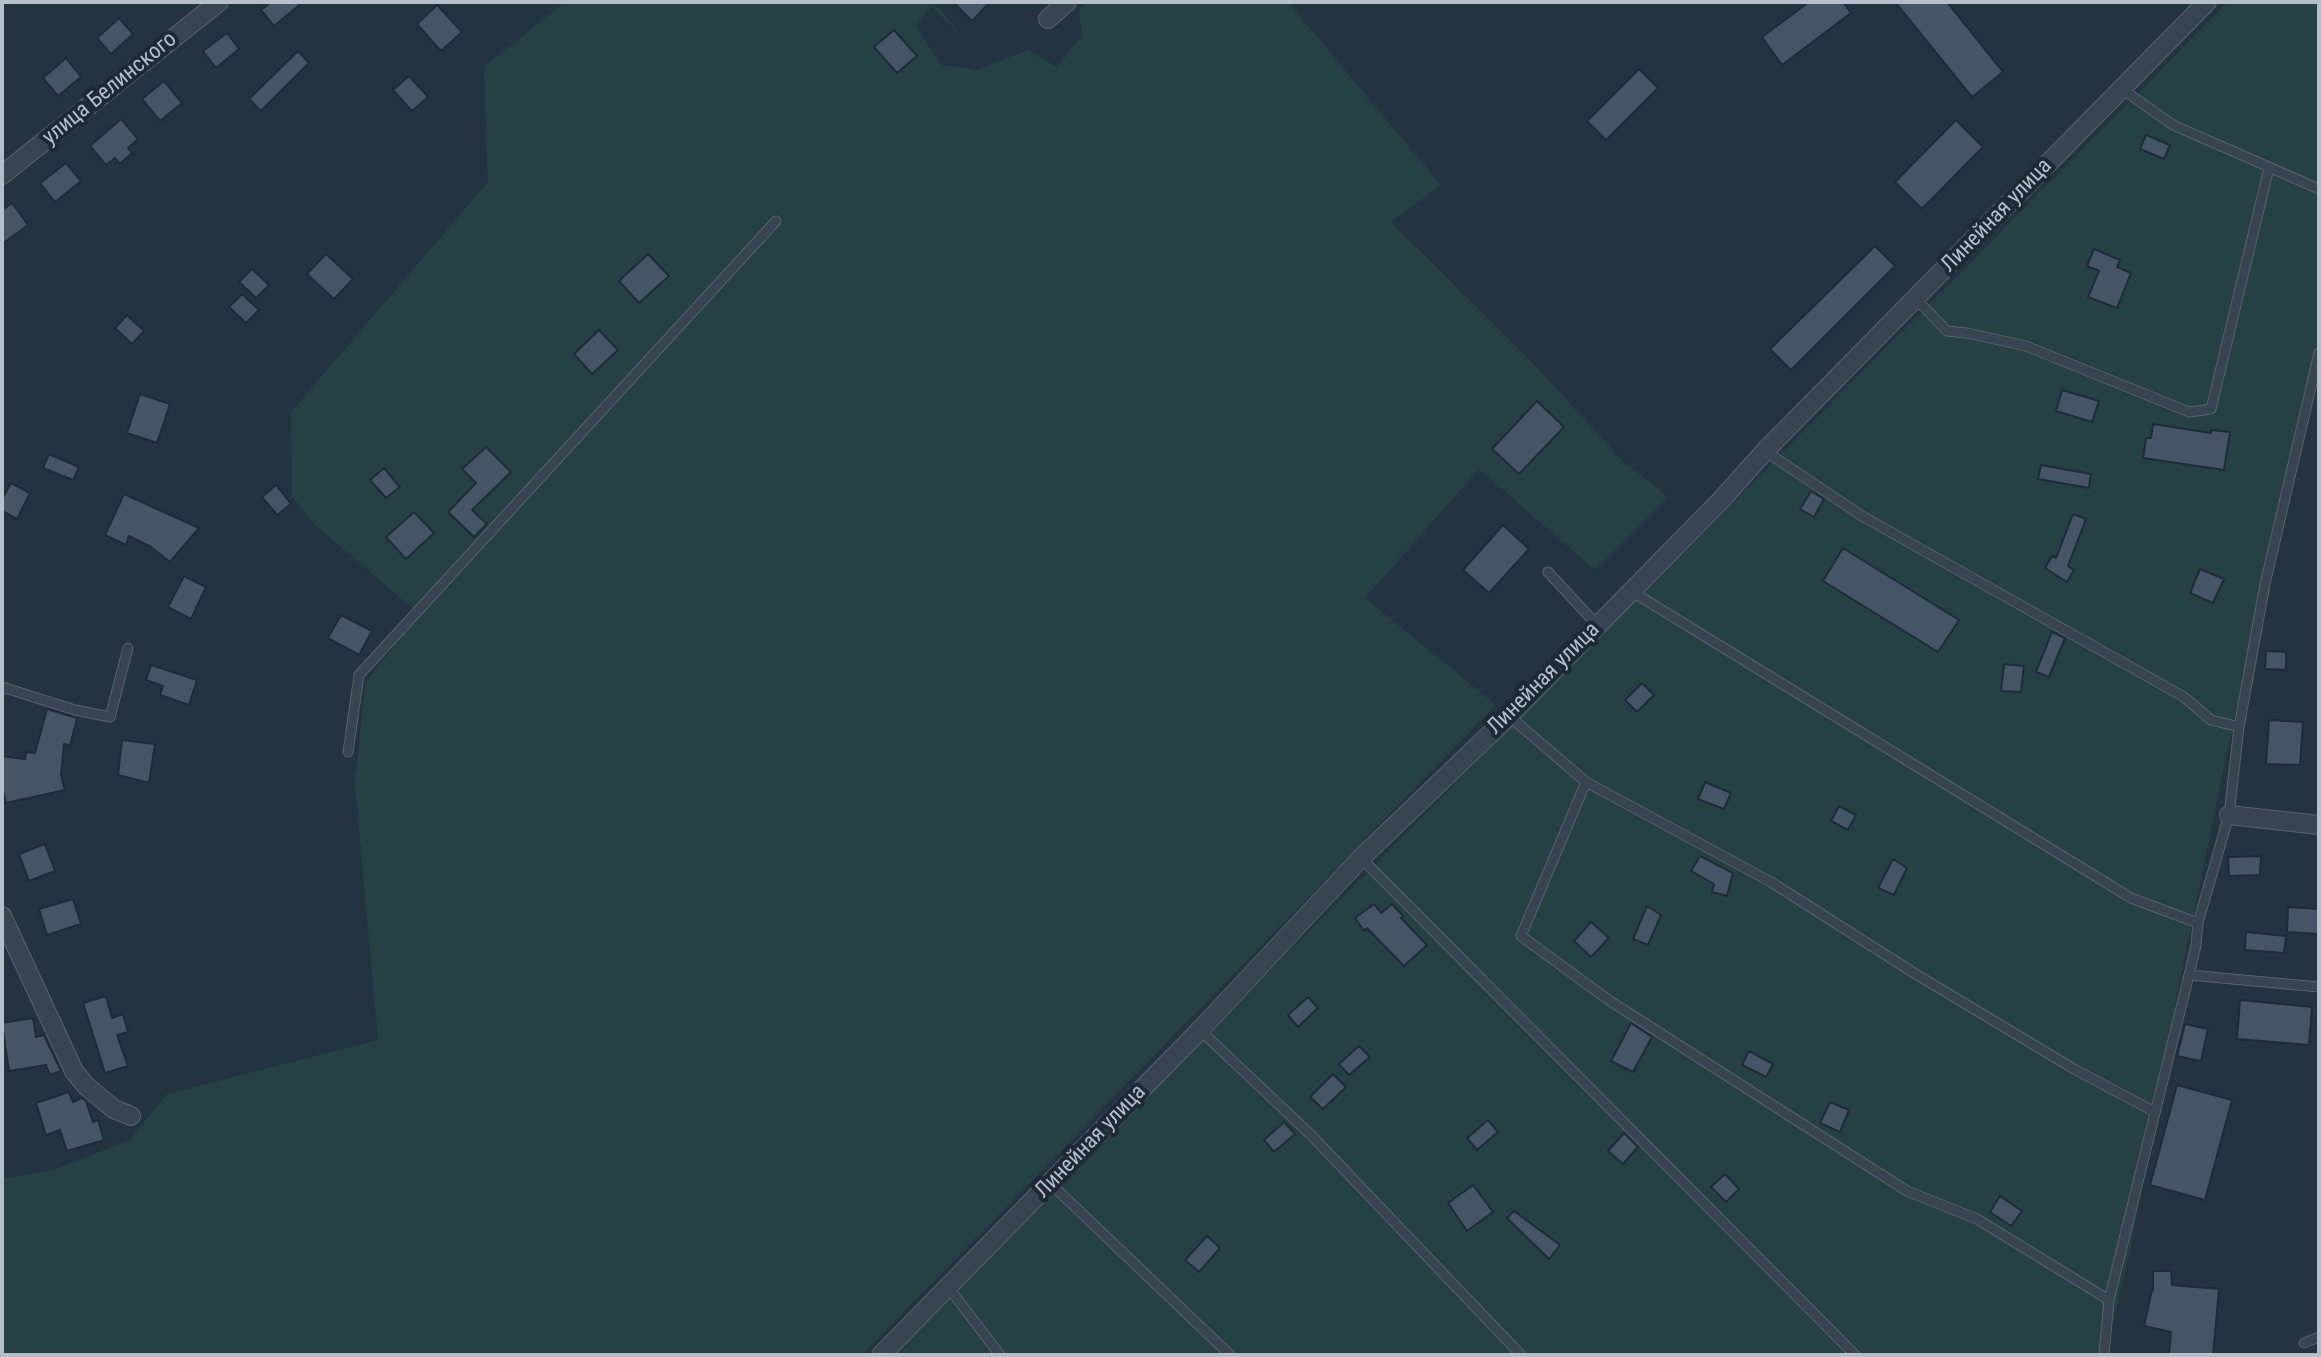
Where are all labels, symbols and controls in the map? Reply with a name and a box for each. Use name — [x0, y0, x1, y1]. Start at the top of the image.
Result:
street label: улица Белинского — [38, 27, 182, 151]
street label: Линейная улица — [1936, 154, 2058, 278]
street label: Линейная улица — [1482, 617, 1606, 741]
street label: Линейная улица — [1030, 1080, 1152, 1204]

